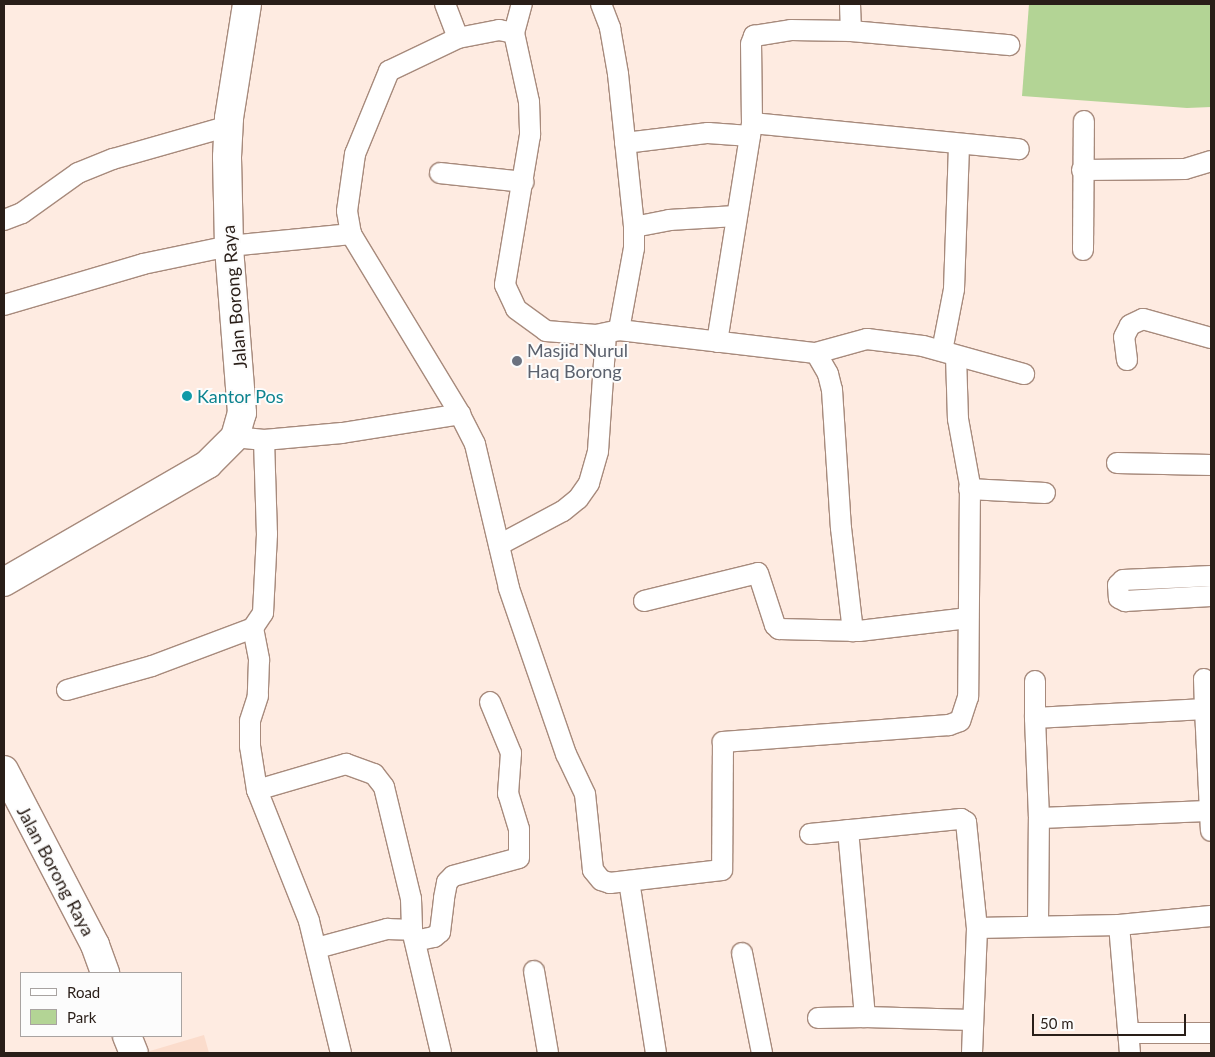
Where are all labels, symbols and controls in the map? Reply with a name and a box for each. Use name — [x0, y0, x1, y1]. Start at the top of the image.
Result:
street label: Jalan Borong Raya — [217, 224, 251, 370]
place label: Masjid Nurul Haq Borong — [527, 340, 628, 382]
marker: Masjid Nurul Haq Borong — [511, 355, 523, 367]
place label: Kantor Pos — [197, 385, 284, 407]
marker: Kantor Pos — [181, 390, 193, 402]
street label: Jalan Borong Raya — [13, 802, 99, 940]
legend — [20, 972, 182, 1037]
text: Road — [67, 983, 100, 1001]
scale bar — [1035, 1004, 1189, 1036]
text: Park — [67, 1008, 96, 1026]
text: 50 m — [1040, 1014, 1074, 1032]

